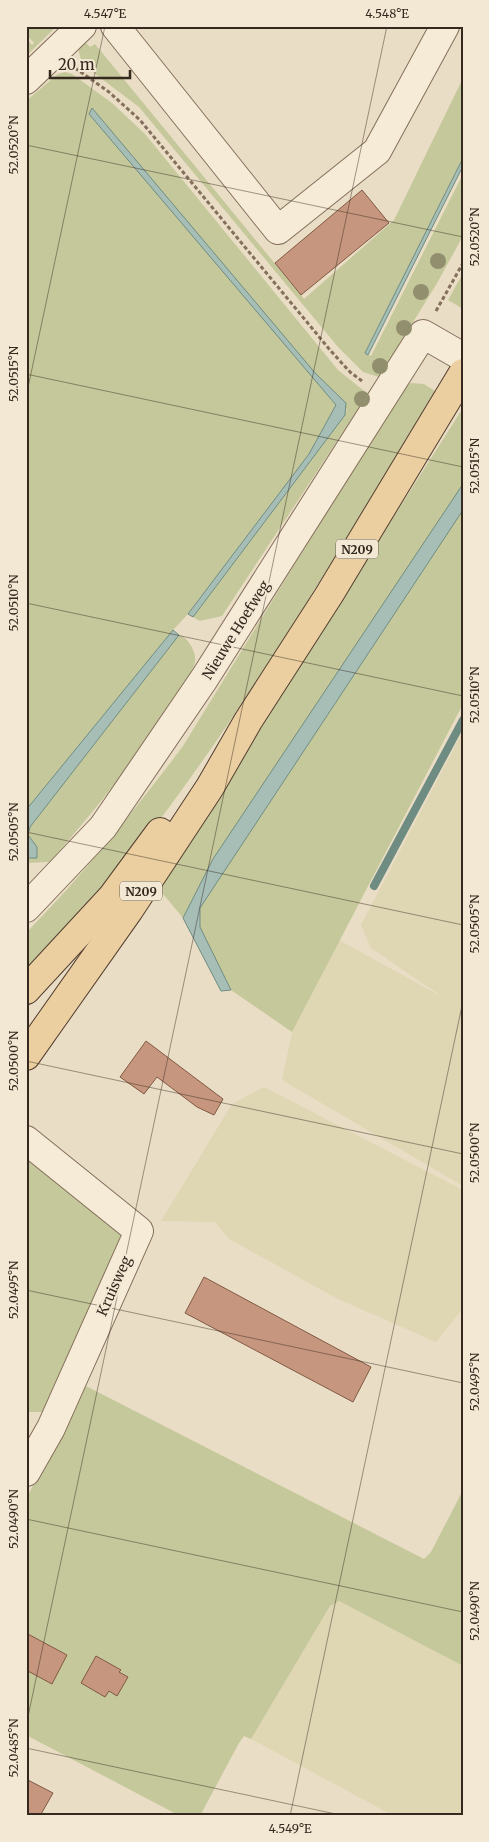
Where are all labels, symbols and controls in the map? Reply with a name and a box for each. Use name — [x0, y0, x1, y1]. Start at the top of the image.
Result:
text: 4.547°E — [84, 6, 127, 21]
text: 4.548°E — [365, 6, 409, 21]
scale bar — [50, 48, 130, 80]
text: 20 m — [58, 55, 95, 74]
text: 52.0520°N — [6, 115, 21, 175]
text: 52.0520°N — [467, 207, 482, 267]
text: 52.0515°N — [6, 345, 21, 402]
text: 52.0515°N — [467, 437, 482, 494]
road number: N209 — [336, 540, 378, 558]
text: 52.0510°N — [6, 574, 21, 632]
street label: Nieuwe Hoefweg — [198, 577, 274, 683]
text: 52.0510°N — [467, 666, 482, 724]
text: 52.0505°N — [6, 802, 21, 862]
road number: N209 — [120, 881, 162, 900]
text: 52.0505°N — [467, 894, 482, 954]
text: 52.0500°N — [6, 1030, 21, 1091]
text: 52.0500°N — [467, 1122, 482, 1183]
street label: Kruisweg — [93, 1253, 135, 1319]
text: 52.0495°N — [6, 1260, 21, 1319]
text: 52.0495°N — [467, 1352, 482, 1411]
text: 52.0490°N — [6, 1488, 21, 1549]
text: 52.0490°N — [467, 1580, 482, 1641]
text: 52.0485°N — [6, 1718, 21, 1777]
text: 4.549°E — [268, 1821, 312, 1836]

